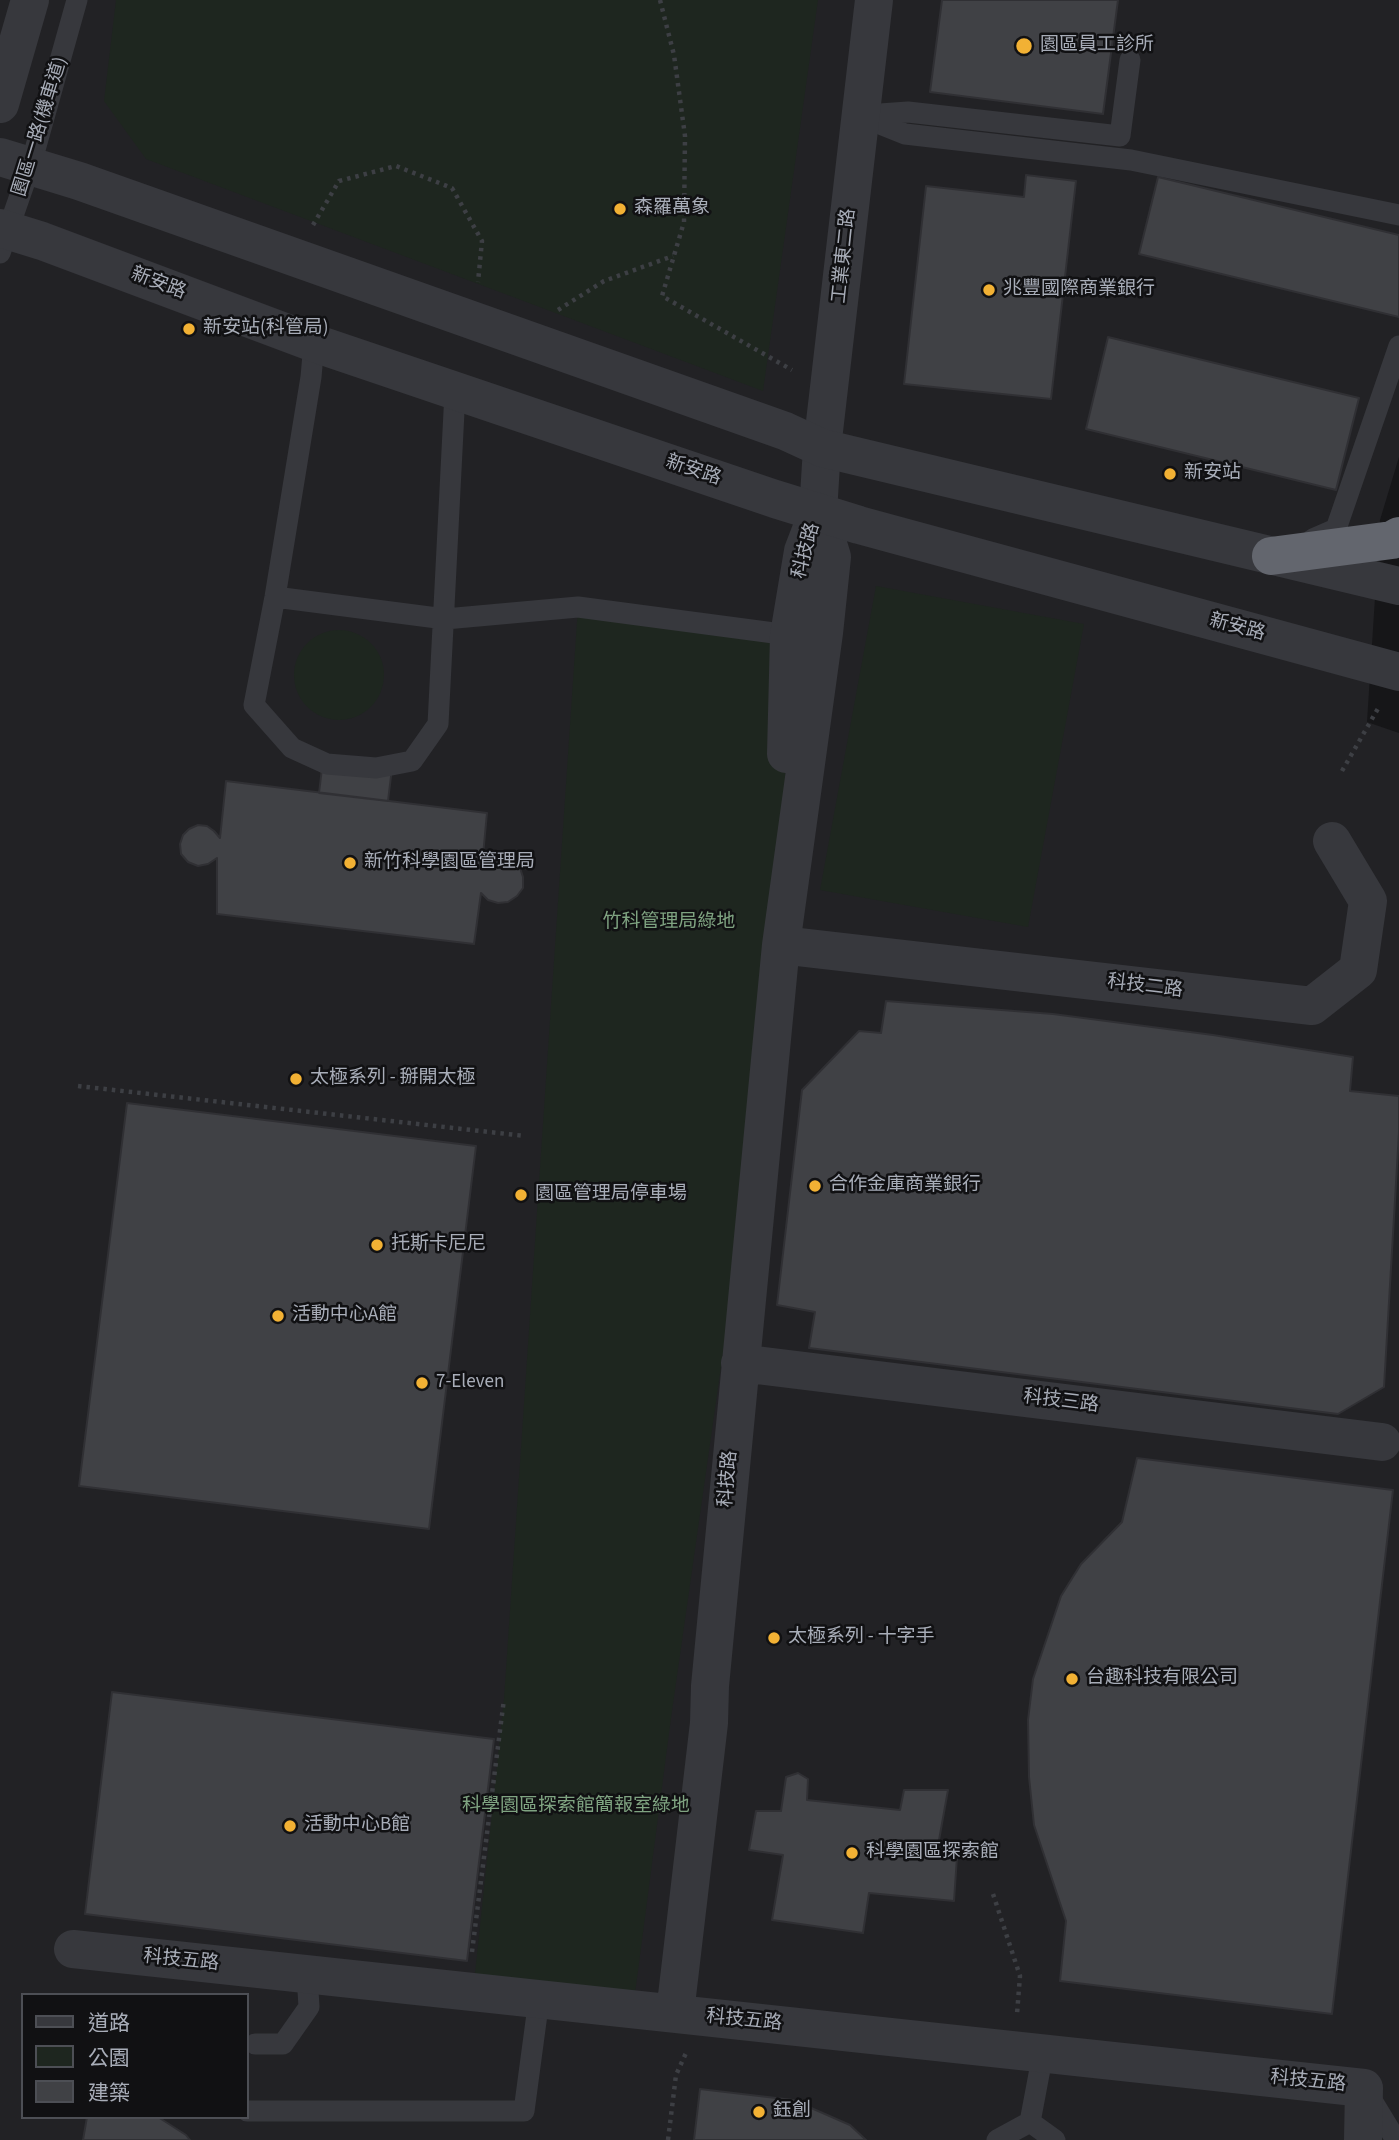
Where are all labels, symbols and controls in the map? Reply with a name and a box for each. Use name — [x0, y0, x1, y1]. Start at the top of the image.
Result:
place label: 園區員工診所 — [1040, 35, 1154, 57]
marker: 園區員工診所 — [1014, 36, 1034, 56]
street label: 園區一路(機車道) — [9, 55, 73, 199]
place label: 森羅萬象 — [634, 198, 710, 220]
marker: 森羅萬象 — [612, 201, 628, 217]
street label: 工業東二路 — [829, 208, 861, 304]
street label: 新安路 — [127, 263, 189, 305]
place label: 兆豐國際商業銀行 — [1003, 279, 1155, 301]
marker: 兆豐國際商業銀行 — [981, 282, 997, 298]
place label: 新安站(科管局) — [203, 318, 329, 340]
marker: 新安站(科管局) — [181, 321, 197, 337]
street label: 新安路 — [662, 451, 724, 491]
place label: 新安站 — [1184, 463, 1241, 485]
marker: 新安站 — [1162, 466, 1178, 482]
street label: 科技路 — [789, 521, 825, 581]
street label: 新安路 — [1207, 610, 1267, 646]
place label: 新竹科學園區管理局 — [364, 852, 535, 874]
marker: 新竹科學園區管理局 — [342, 855, 358, 871]
park label: 竹科管理局綠地 — [603, 912, 735, 934]
street label: 科技二路 — [1106, 971, 1184, 1003]
place label: 太極系列 - 掰開太極 — [310, 1068, 476, 1090]
marker: 太極系列 - 掰開太極 — [288, 1071, 304, 1087]
place label: 合作金庫商業銀行 — [829, 1175, 981, 1197]
marker: 合作金庫商業銀行 — [807, 1178, 823, 1194]
place label: 園區管理局停車場 — [535, 1184, 687, 1206]
marker: 園區管理局停車場 — [513, 1187, 529, 1203]
place label: 托斯卡尼尼 — [391, 1234, 486, 1256]
marker: 托斯卡尼尼 — [369, 1237, 385, 1253]
place label: 活動中心A館 — [292, 1305, 397, 1327]
marker: 活動中心A館 — [270, 1308, 286, 1324]
place label: 7-Eleven — [436, 1372, 504, 1394]
marker: 7-Eleven — [414, 1375, 430, 1391]
street label: 科技三路 — [1022, 1386, 1100, 1418]
street label: 科技路 — [715, 1450, 743, 1508]
place label: 太極系列 - 十字手 — [788, 1627, 935, 1649]
marker: 太極系列 - 十字手 — [766, 1630, 782, 1646]
place label: 台趣科技有限公司 — [1086, 1668, 1238, 1690]
marker: 台趣科技有限公司 — [1064, 1671, 1080, 1687]
park label: 科學園區探索館簡報室綠地 — [462, 1796, 690, 1818]
place label: 活動中心B館 — [304, 1815, 410, 1837]
marker: 活動中心B館 — [282, 1818, 298, 1834]
place label: 科學園區探索館 — [866, 1842, 999, 1864]
marker: 科學園區探索館 — [844, 1845, 860, 1861]
street label: 科技五路 — [142, 1946, 220, 1976]
legend — [21, 1993, 248, 2119]
street label: 科技五路 — [705, 2006, 783, 2036]
text: 道路 — [88, 2008, 130, 2038]
text: 公園 — [88, 2043, 130, 2073]
street label: 科技五路 — [1269, 2067, 1347, 2097]
text: 建築 — [88, 2078, 130, 2108]
place label: 鈺創 — [773, 2101, 811, 2123]
marker: 鈺創 — [751, 2104, 767, 2120]

